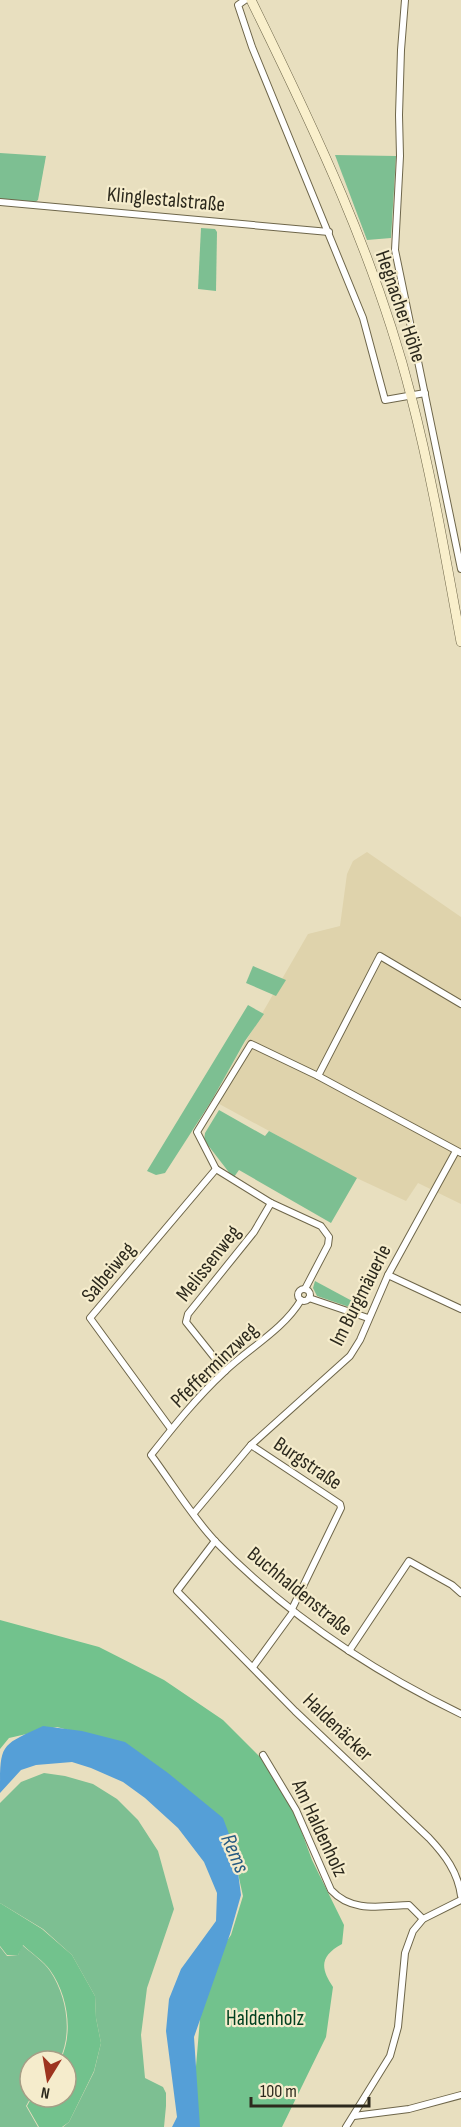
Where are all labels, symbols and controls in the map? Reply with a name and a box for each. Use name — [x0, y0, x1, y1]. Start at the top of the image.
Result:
street label: Klinglestalstraße — [106, 182, 226, 217]
street label: Hegnacher Höhe — [370, 247, 431, 365]
street label: Melissenweg — [171, 1220, 246, 1306]
street label: Salbeiweg — [76, 1237, 141, 1307]
street label: Im Burgmäuerle — [324, 1240, 397, 1350]
street label: Pfefferminzweg — [166, 1318, 263, 1413]
street label: Burgstraße — [269, 1432, 347, 1495]
street label: Buchhaldenstraße — [242, 1542, 357, 1641]
street label: Haldenäcker — [297, 1688, 378, 1767]
street label: Am Haldenholz — [286, 1775, 353, 1881]
water label: Rems — [214, 1830, 255, 1877]
park label: Haldenholz — [226, 2006, 304, 2031]
north arrow — [18, 2049, 78, 2109]
scale bar — [251, 2070, 370, 2108]
text: 100 m — [260, 2081, 297, 2102]
text: N — [39, 2082, 51, 2102]

